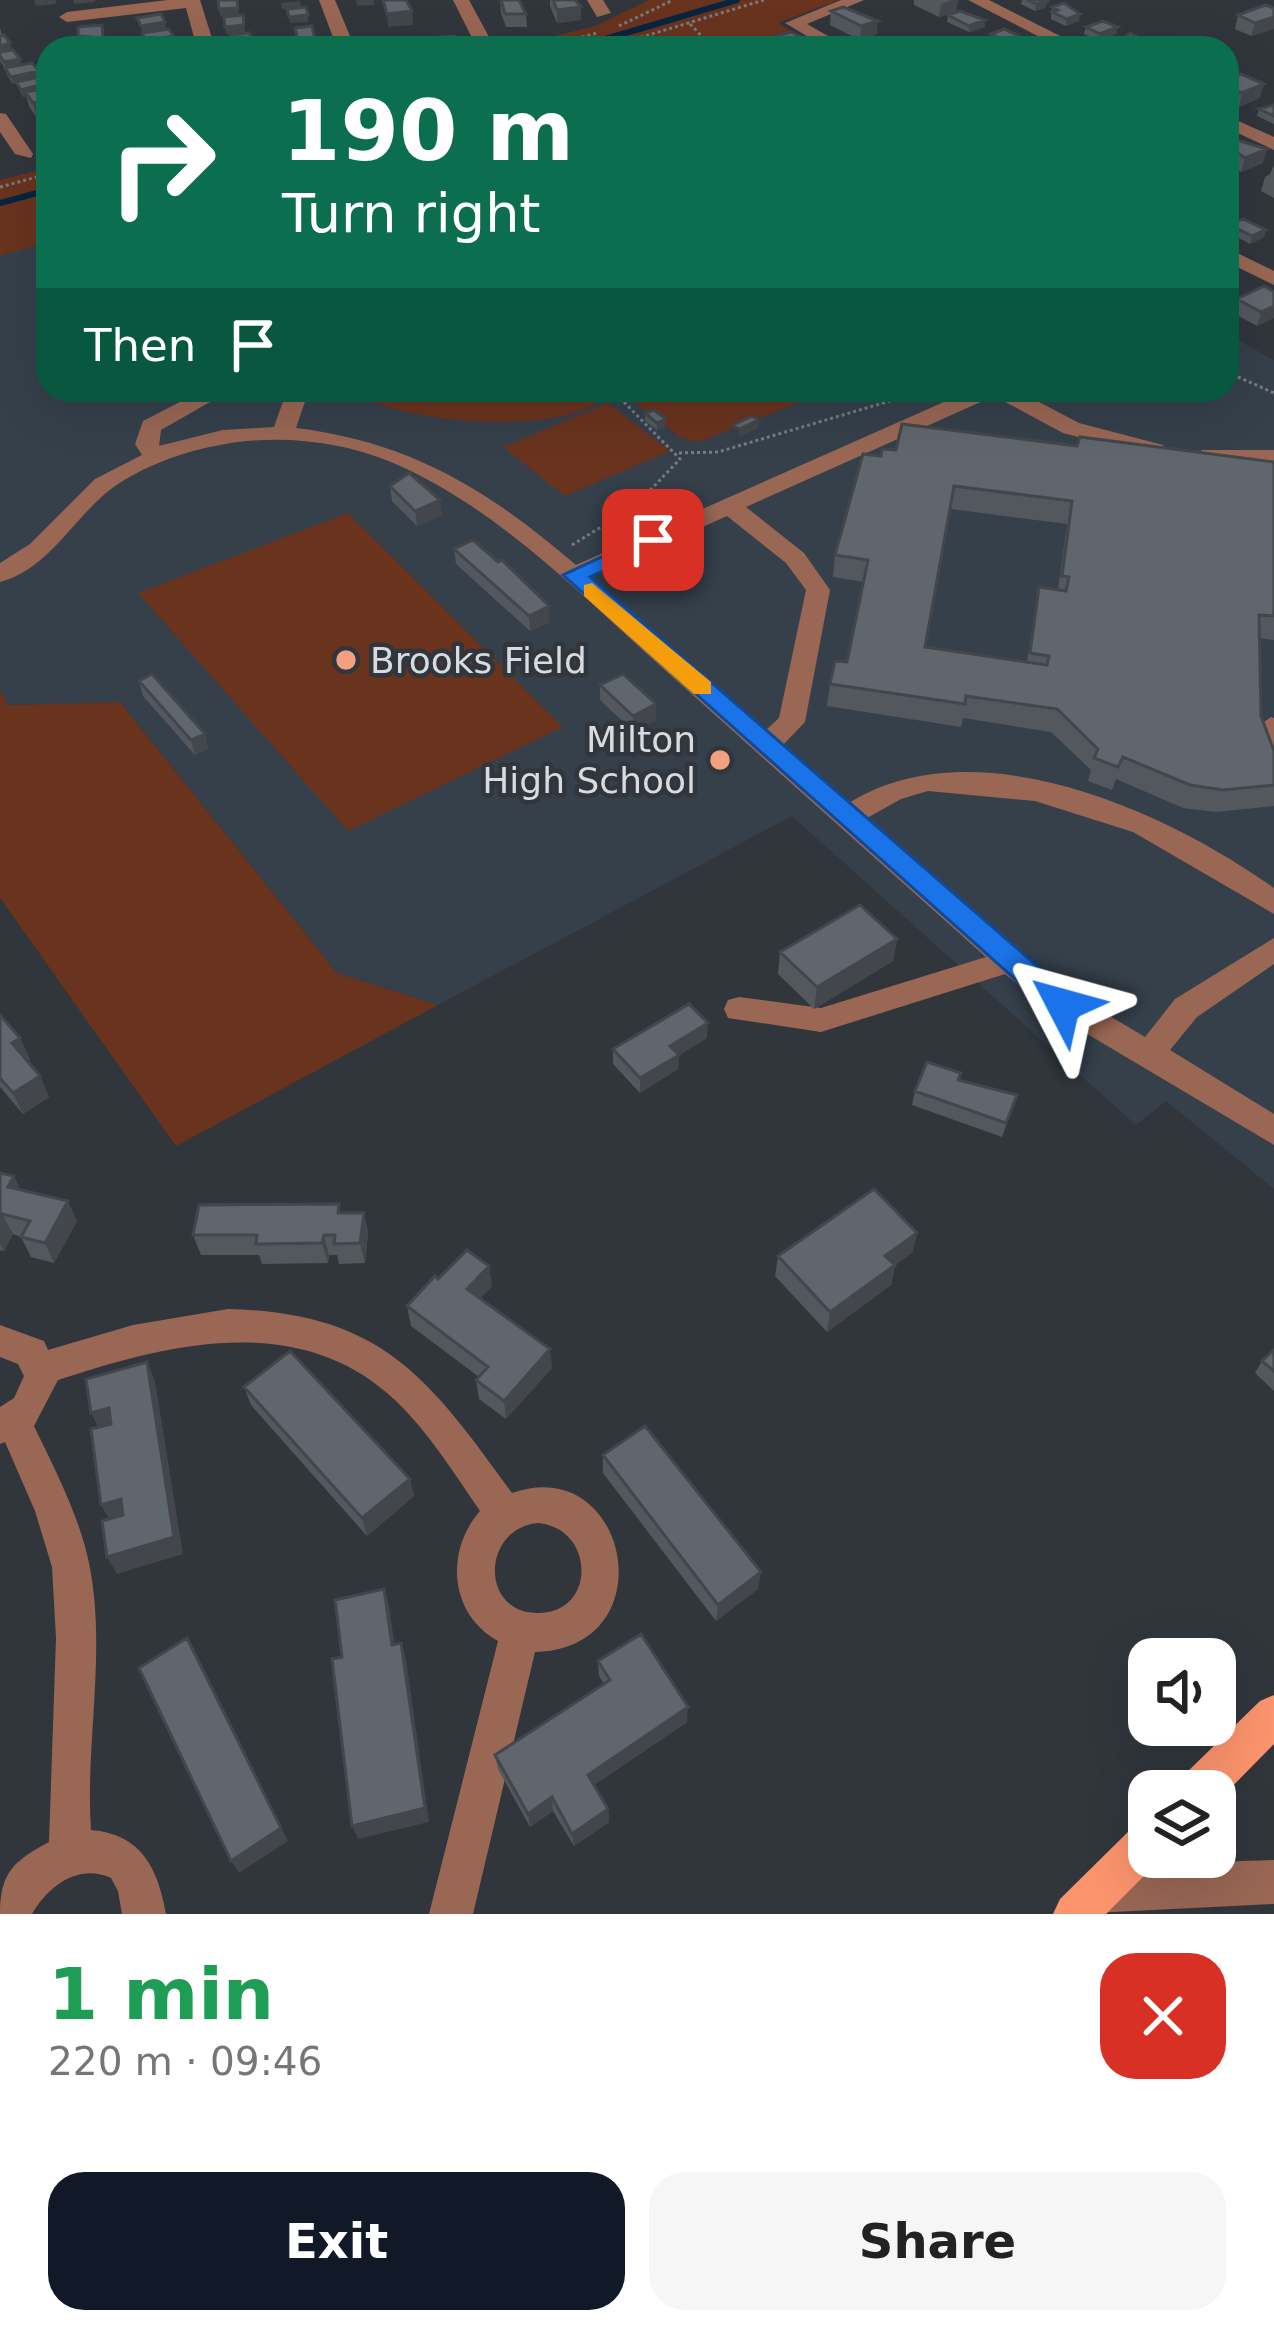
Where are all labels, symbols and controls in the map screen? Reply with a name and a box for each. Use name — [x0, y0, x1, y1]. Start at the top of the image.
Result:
text: 190 m — [282, 82, 574, 180]
icon: right — [84, 84, 240, 240]
text: Turn right — [282, 182, 541, 245]
icon: arrive — [220, 312, 286, 378]
text: Then — [84, 319, 196, 372]
pin — [602, 489, 704, 591]
icon: arrive — [620, 507, 686, 573]
place label: Brooks Field — [370, 640, 587, 681]
marker: Brooks Field — [333, 647, 359, 673]
place label: Milton High School — [482, 719, 696, 801]
marker: Milton High School — [707, 747, 733, 773]
position arrow — [1000, 942, 1126, 1068]
map controls — [1128, 1638, 1236, 1878]
button: sound — [1128, 1638, 1236, 1746]
button: layers — [1128, 1770, 1236, 1878]
text: 1 min — [48, 1952, 274, 2036]
button: close — [1100, 1953, 1226, 2079]
text: 220 m · 09:46 — [48, 2039, 322, 2084]
button: Exit — [48, 2172, 625, 2310]
button: Share — [649, 2172, 1226, 2310]

